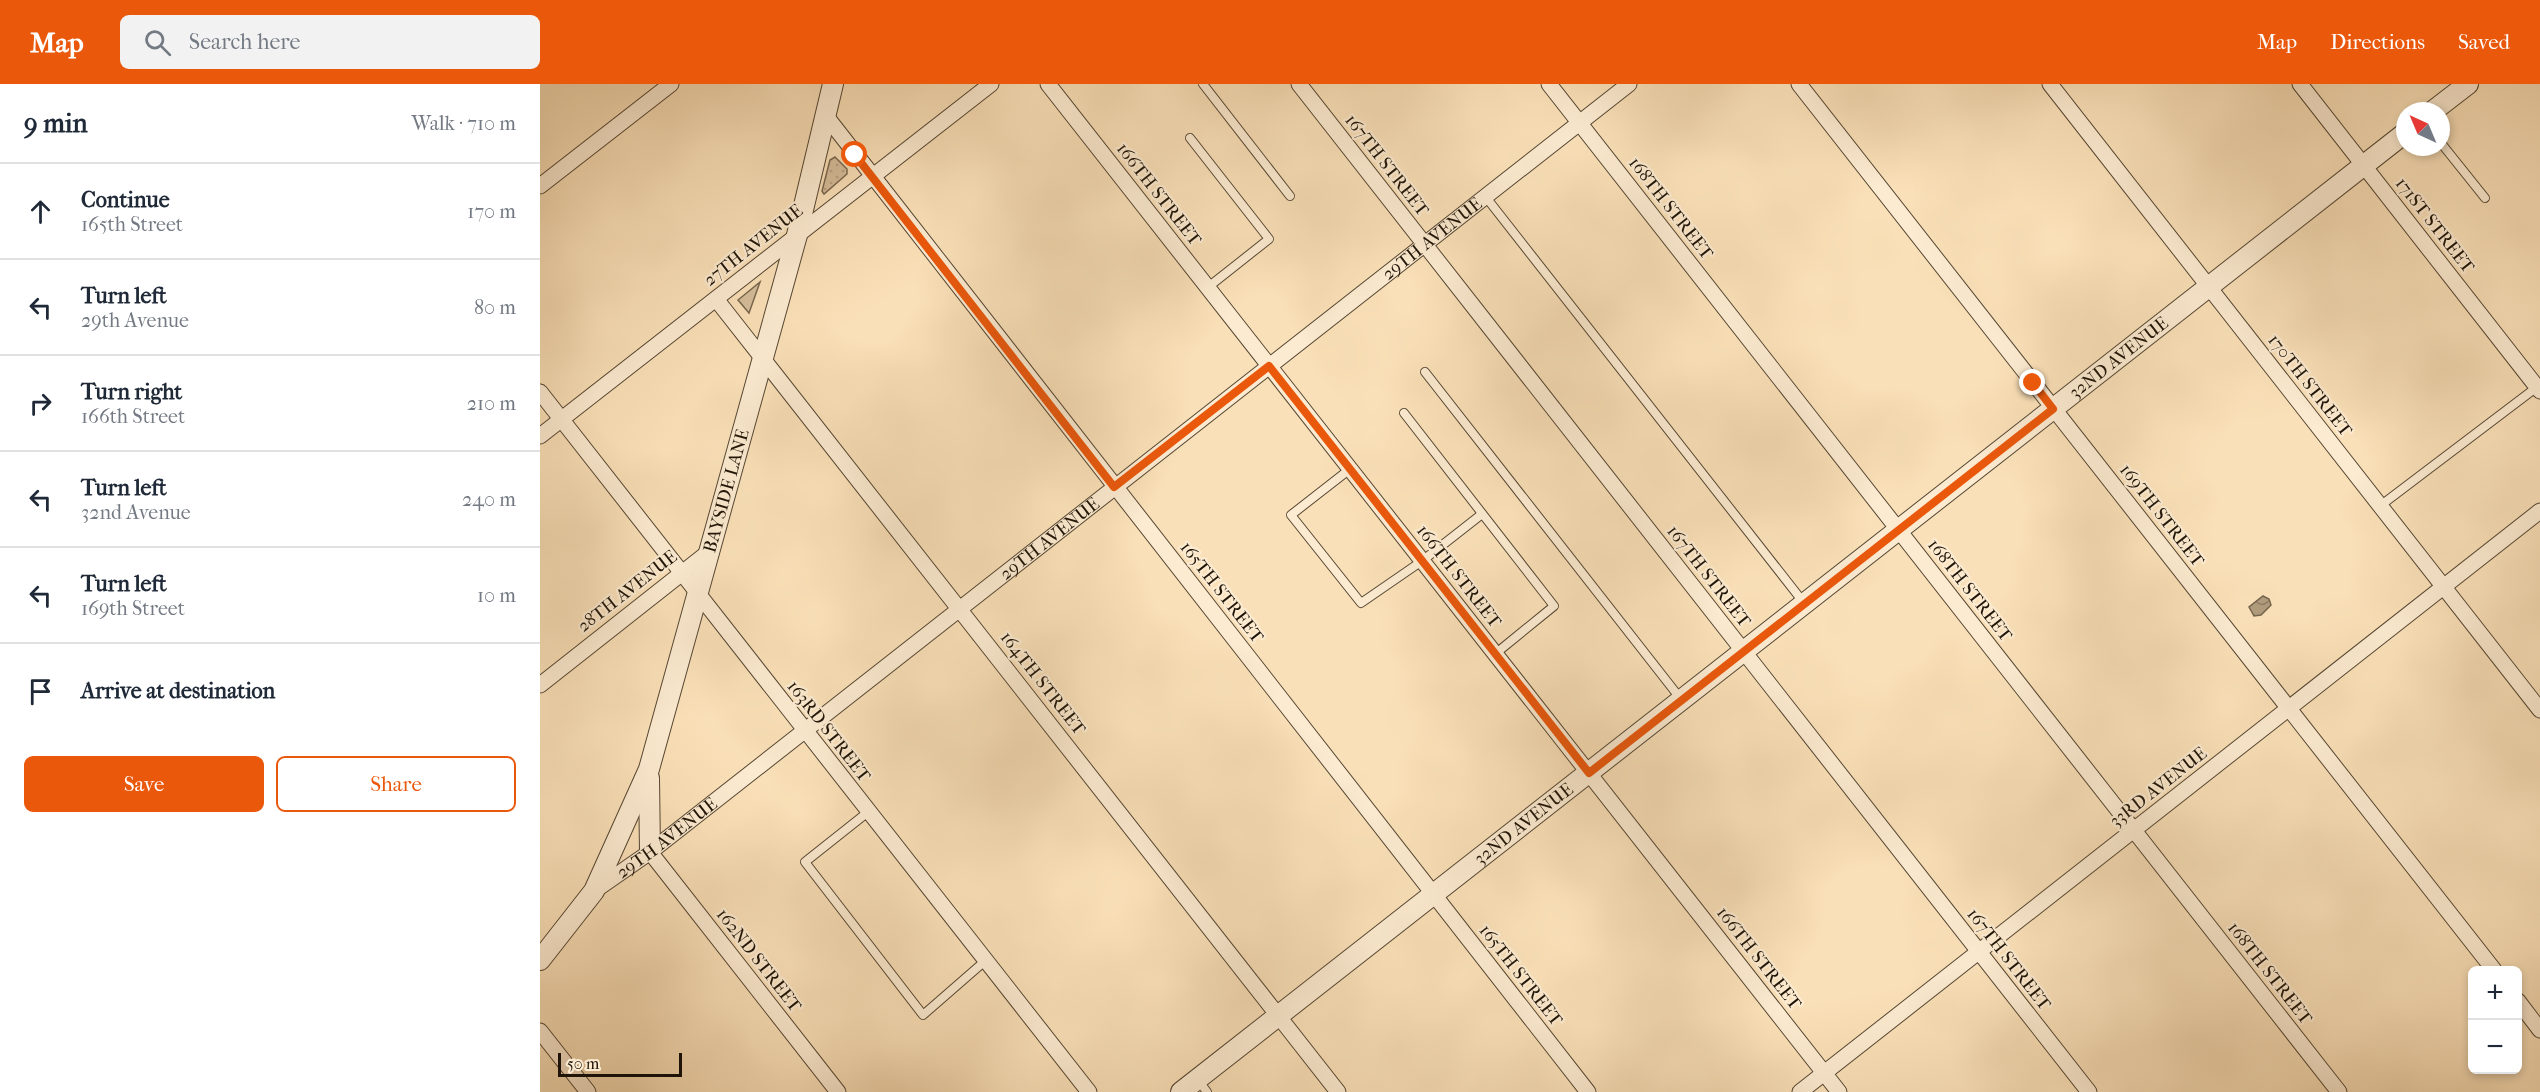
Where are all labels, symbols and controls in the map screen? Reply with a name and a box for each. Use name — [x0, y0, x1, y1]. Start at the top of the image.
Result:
search box — [120, 15, 540, 69]
text: Map — [30, 26, 84, 59]
icon: search — [141, 26, 174, 59]
text: Search here — [189, 29, 300, 55]
text: Map — [2257, 30, 2297, 54]
text: Directions — [2330, 30, 2425, 54]
text: Saved — [2458, 30, 2510, 54]
north arrow — [2396, 102, 2450, 156]
text: 9 min — [24, 108, 88, 139]
street label: 167TH STREET — [1340, 110, 1433, 221]
text: Walk · 710 m — [411, 112, 516, 135]
street label: 166TH STREET — [1112, 139, 1206, 251]
route start — [841, 141, 867, 167]
street label: 168TH STREET — [1624, 153, 1718, 264]
street label: 171ST STREET — [2391, 173, 2479, 278]
text: Continue — [81, 187, 170, 213]
street label: 29TH AVENUE — [1378, 193, 1486, 285]
icon: ahead — [24, 195, 57, 228]
text: 170 m — [467, 200, 516, 223]
street label: 27TH AVENUE — [700, 200, 807, 291]
text: 165th Street — [81, 213, 183, 236]
text: Turn left — [81, 283, 167, 309]
icon: left — [24, 291, 57, 324]
text: 80 m — [474, 296, 516, 319]
text: 29th Avenue — [81, 309, 189, 332]
street label: 32ND AVENUE — [2065, 313, 2172, 403]
street label: 170TH STREET — [2263, 330, 2357, 441]
route end — [2019, 369, 2045, 395]
text: Turn right — [81, 379, 182, 405]
icon: right — [24, 387, 57, 420]
text: 210 m — [467, 392, 516, 415]
text: 166th Street — [81, 405, 185, 428]
street label: BAYSIDE LANE — [699, 427, 754, 555]
street label: 169TH STREET — [2115, 460, 2209, 571]
text: Turn left — [81, 475, 167, 501]
icon: left — [24, 483, 57, 516]
text: 240 m — [462, 488, 516, 511]
street label: 29TH AVENUE — [996, 493, 1104, 585]
text: 32nd Avenue — [81, 501, 191, 524]
street label: 166TH STREET — [1412, 521, 1506, 633]
street label: 167TH STREET — [1662, 521, 1755, 632]
street label: 168TH STREET — [1923, 535, 2017, 646]
street label: 165TH STREET — [1176, 537, 1268, 648]
street label: 28TH AVENUE — [573, 546, 681, 637]
text: Turn left — [81, 571, 167, 597]
icon: left — [24, 579, 57, 612]
text: 10 m — [477, 584, 516, 607]
text: 169th Street — [81, 597, 185, 620]
street label: 164TH STREET — [996, 627, 1090, 740]
icon: arrive — [24, 675, 57, 708]
street label: 163RD STREET — [783, 676, 875, 787]
text: Arrive at destination — [81, 678, 275, 704]
street label: 33RD AVENUE — [2106, 743, 2211, 832]
button: Save — [24, 756, 264, 812]
button: Share — [276, 756, 516, 812]
street label: 32ND AVENUE — [1470, 779, 1577, 869]
street label: 29TH AVENUE — [613, 793, 721, 883]
street label: 166TH STREET — [1712, 903, 1806, 1015]
street label: 167TH STREET — [1962, 904, 2055, 1015]
street label: 162ND STREET — [712, 905, 806, 1017]
street label: 168TH STREET — [2223, 918, 2317, 1029]
street label: 165TH STREET — [1475, 920, 1567, 1031]
map controls — [2468, 966, 2522, 1074]
button: + — [2468, 966, 2522, 1020]
button: − — [2468, 1020, 2522, 1074]
scale bar — [558, 1050, 682, 1078]
text: 50 m — [567, 1054, 599, 1073]

